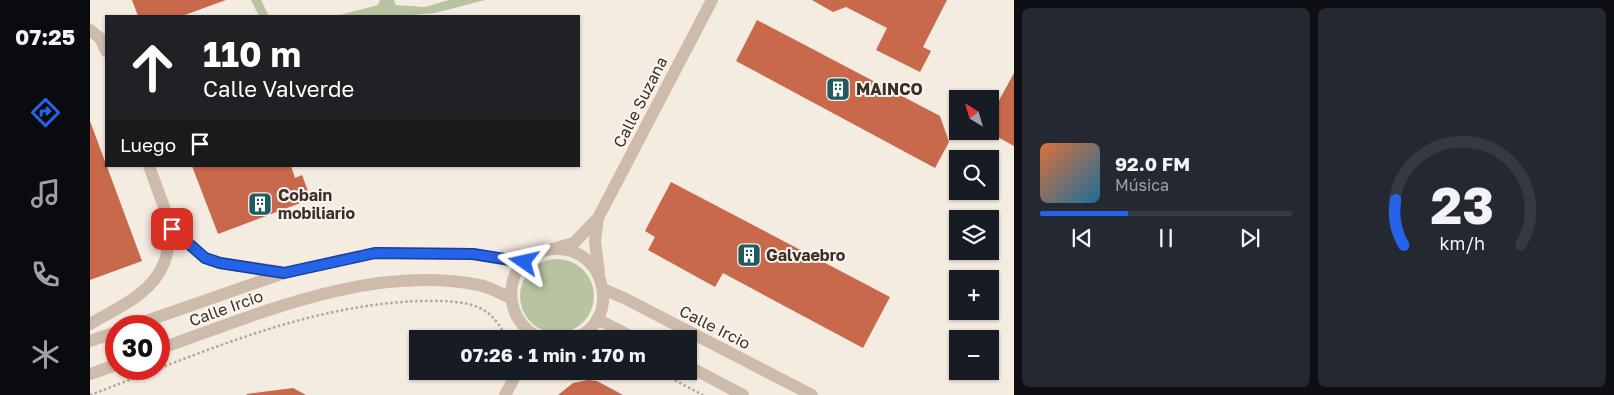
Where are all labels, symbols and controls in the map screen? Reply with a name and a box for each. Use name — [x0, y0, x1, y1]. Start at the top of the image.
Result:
text: 07:25 — [15, 23, 75, 50]
text: 110 m — [203, 33, 301, 75]
icon: ahead — [120, 35, 185, 100]
street label: Calle Suzana — [609, 53, 671, 151]
text: Calle Valverde — [203, 75, 354, 102]
building icon: MAINCO — [825, 76, 851, 102]
place label: MAINCO — [856, 79, 923, 99]
north arrow — [949, 90, 999, 140]
map controls — [949, 90, 999, 380]
icon: directions — [28, 95, 63, 130]
icon: arrive — [186, 130, 214, 158]
text: Luego — [120, 133, 176, 156]
button: search — [949, 150, 999, 200]
text: 92.0 FM — [1115, 152, 1190, 175]
text: 23 — [1430, 173, 1494, 235]
text: Música — [1115, 175, 1169, 195]
icon: music — [28, 176, 63, 211]
place label: Cobain mobiliario — [278, 185, 355, 223]
building icon: Cobain mobiliario — [247, 191, 273, 217]
pin — [151, 208, 193, 250]
button: layers — [949, 210, 999, 260]
icon: arrive — [158, 215, 186, 243]
icon: previous — [1068, 224, 1096, 252]
icon: pause — [1152, 224, 1180, 252]
icon: next — [1236, 224, 1264, 252]
text: km/h — [1439, 232, 1485, 254]
position arrow — [497, 235, 549, 287]
building icon: Galvaebro — [736, 242, 762, 268]
place label: Galvaebro — [766, 245, 846, 265]
icon: phone — [28, 257, 63, 292]
button: + — [949, 270, 999, 320]
street label: Calle Ircio — [186, 285, 266, 331]
street label: Calle Ircio — [676, 301, 754, 353]
speed limit sign: 30 — [105, 315, 170, 380]
button: − — [949, 330, 999, 380]
icon: climate — [28, 337, 63, 372]
text: 07:26 · 1 min · 170 m — [460, 343, 646, 366]

